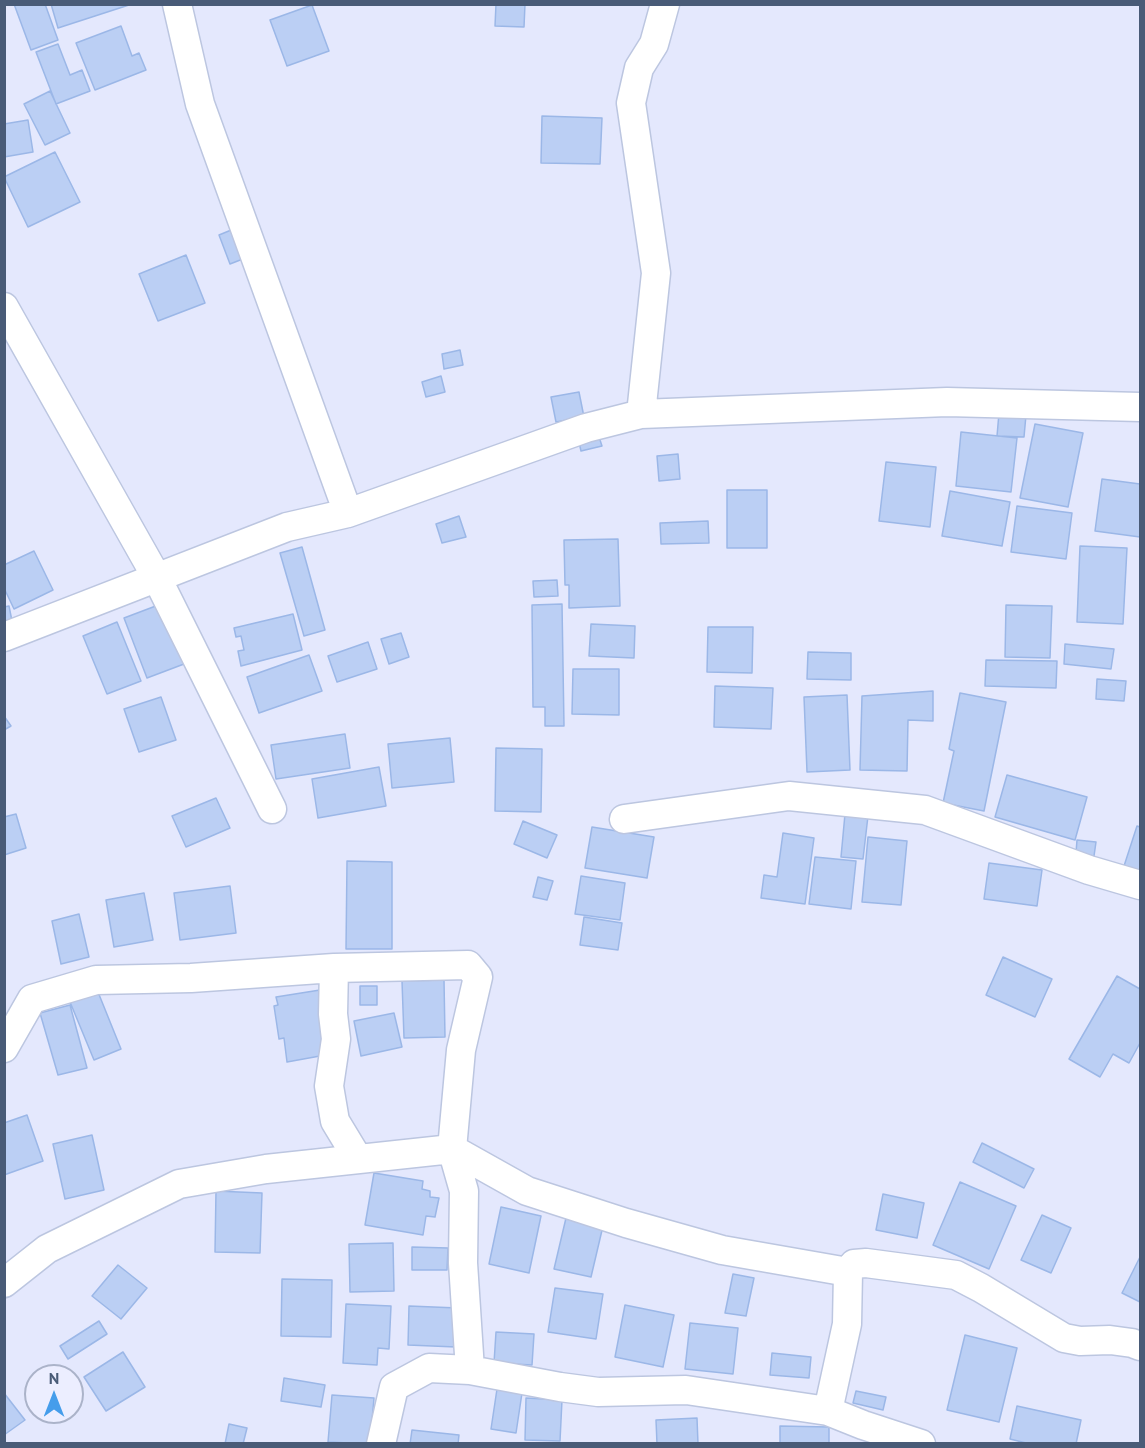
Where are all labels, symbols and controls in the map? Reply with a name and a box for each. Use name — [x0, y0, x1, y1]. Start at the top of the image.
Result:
north arrow — [24, 1364, 84, 1424]
text: N — [49, 1368, 59, 1388]

